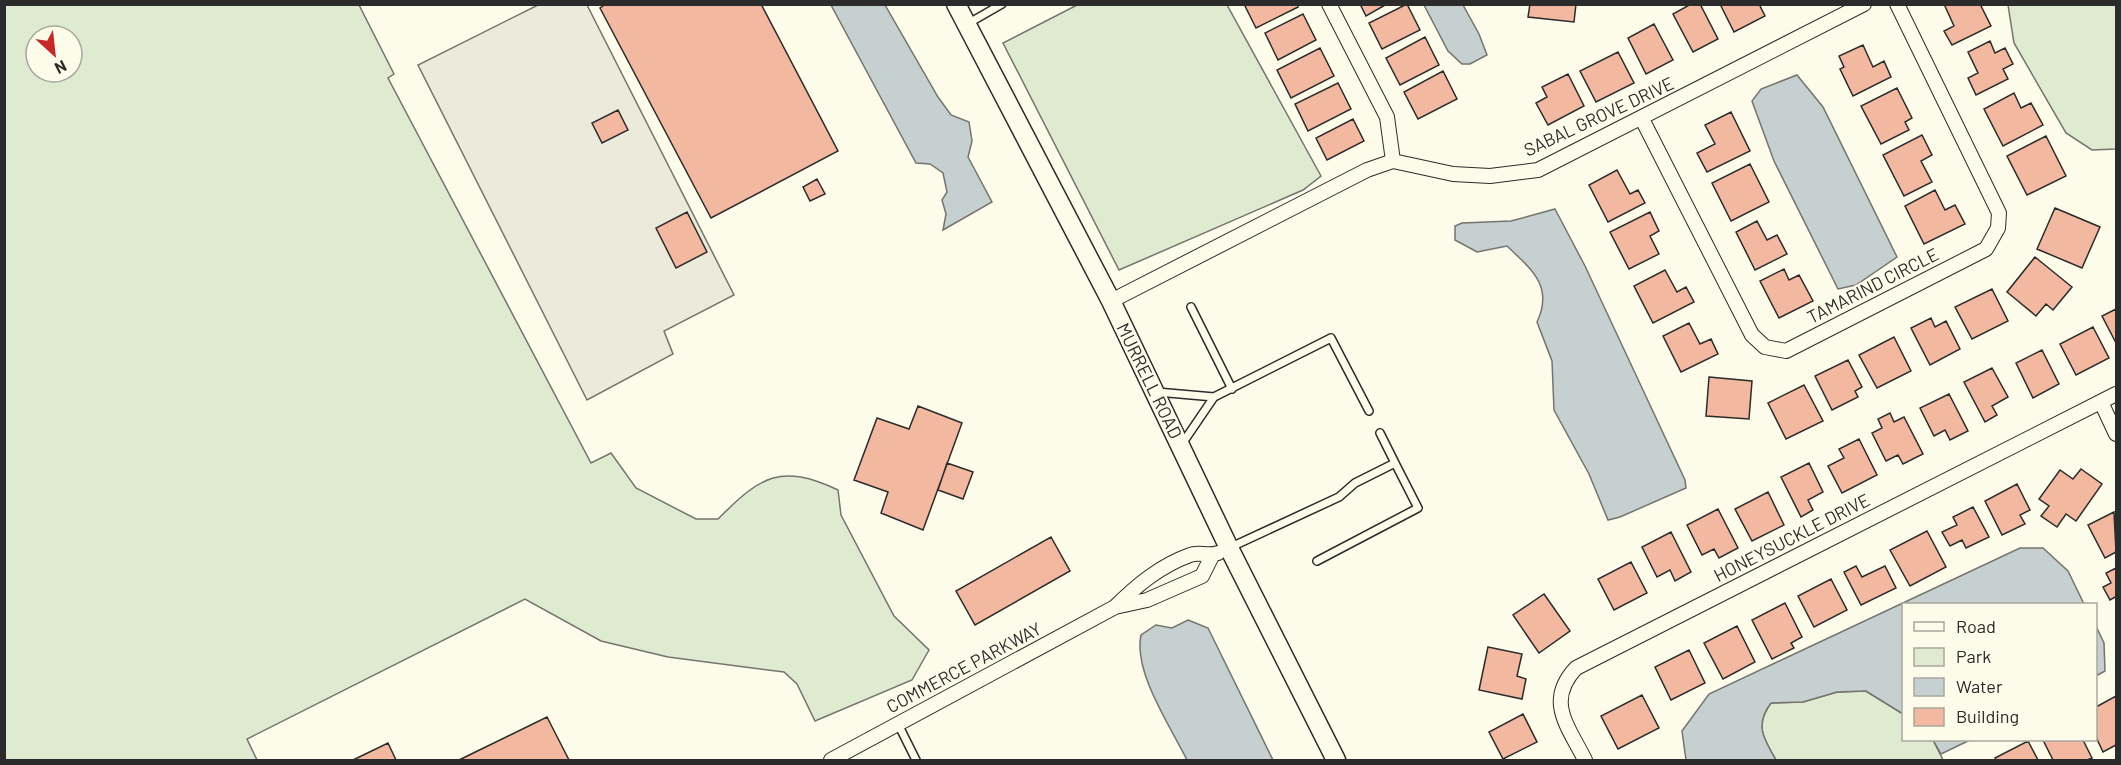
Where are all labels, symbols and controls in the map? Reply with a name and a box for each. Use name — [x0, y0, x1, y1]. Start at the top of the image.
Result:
north arrow — [24, 24, 84, 84]
text: N — [52, 57, 70, 79]
street label: SABAL GROVE DRIVE — [1520, 72, 1677, 161]
street label: TAMARIND CIRCLE — [1803, 242, 1942, 328]
street label: MURRELL ROAD — [1112, 319, 1187, 442]
street label: HONEYSUCKLE DRIVE — [1710, 488, 1873, 586]
legend — [1902, 603, 2097, 741]
text: Road — [1956, 615, 1996, 637]
street label: COMMERCE PARKWAY — [882, 617, 1045, 717]
text: Park — [1956, 645, 1991, 667]
text: Water — [1956, 675, 2003, 697]
text: Building — [1956, 705, 2019, 727]

